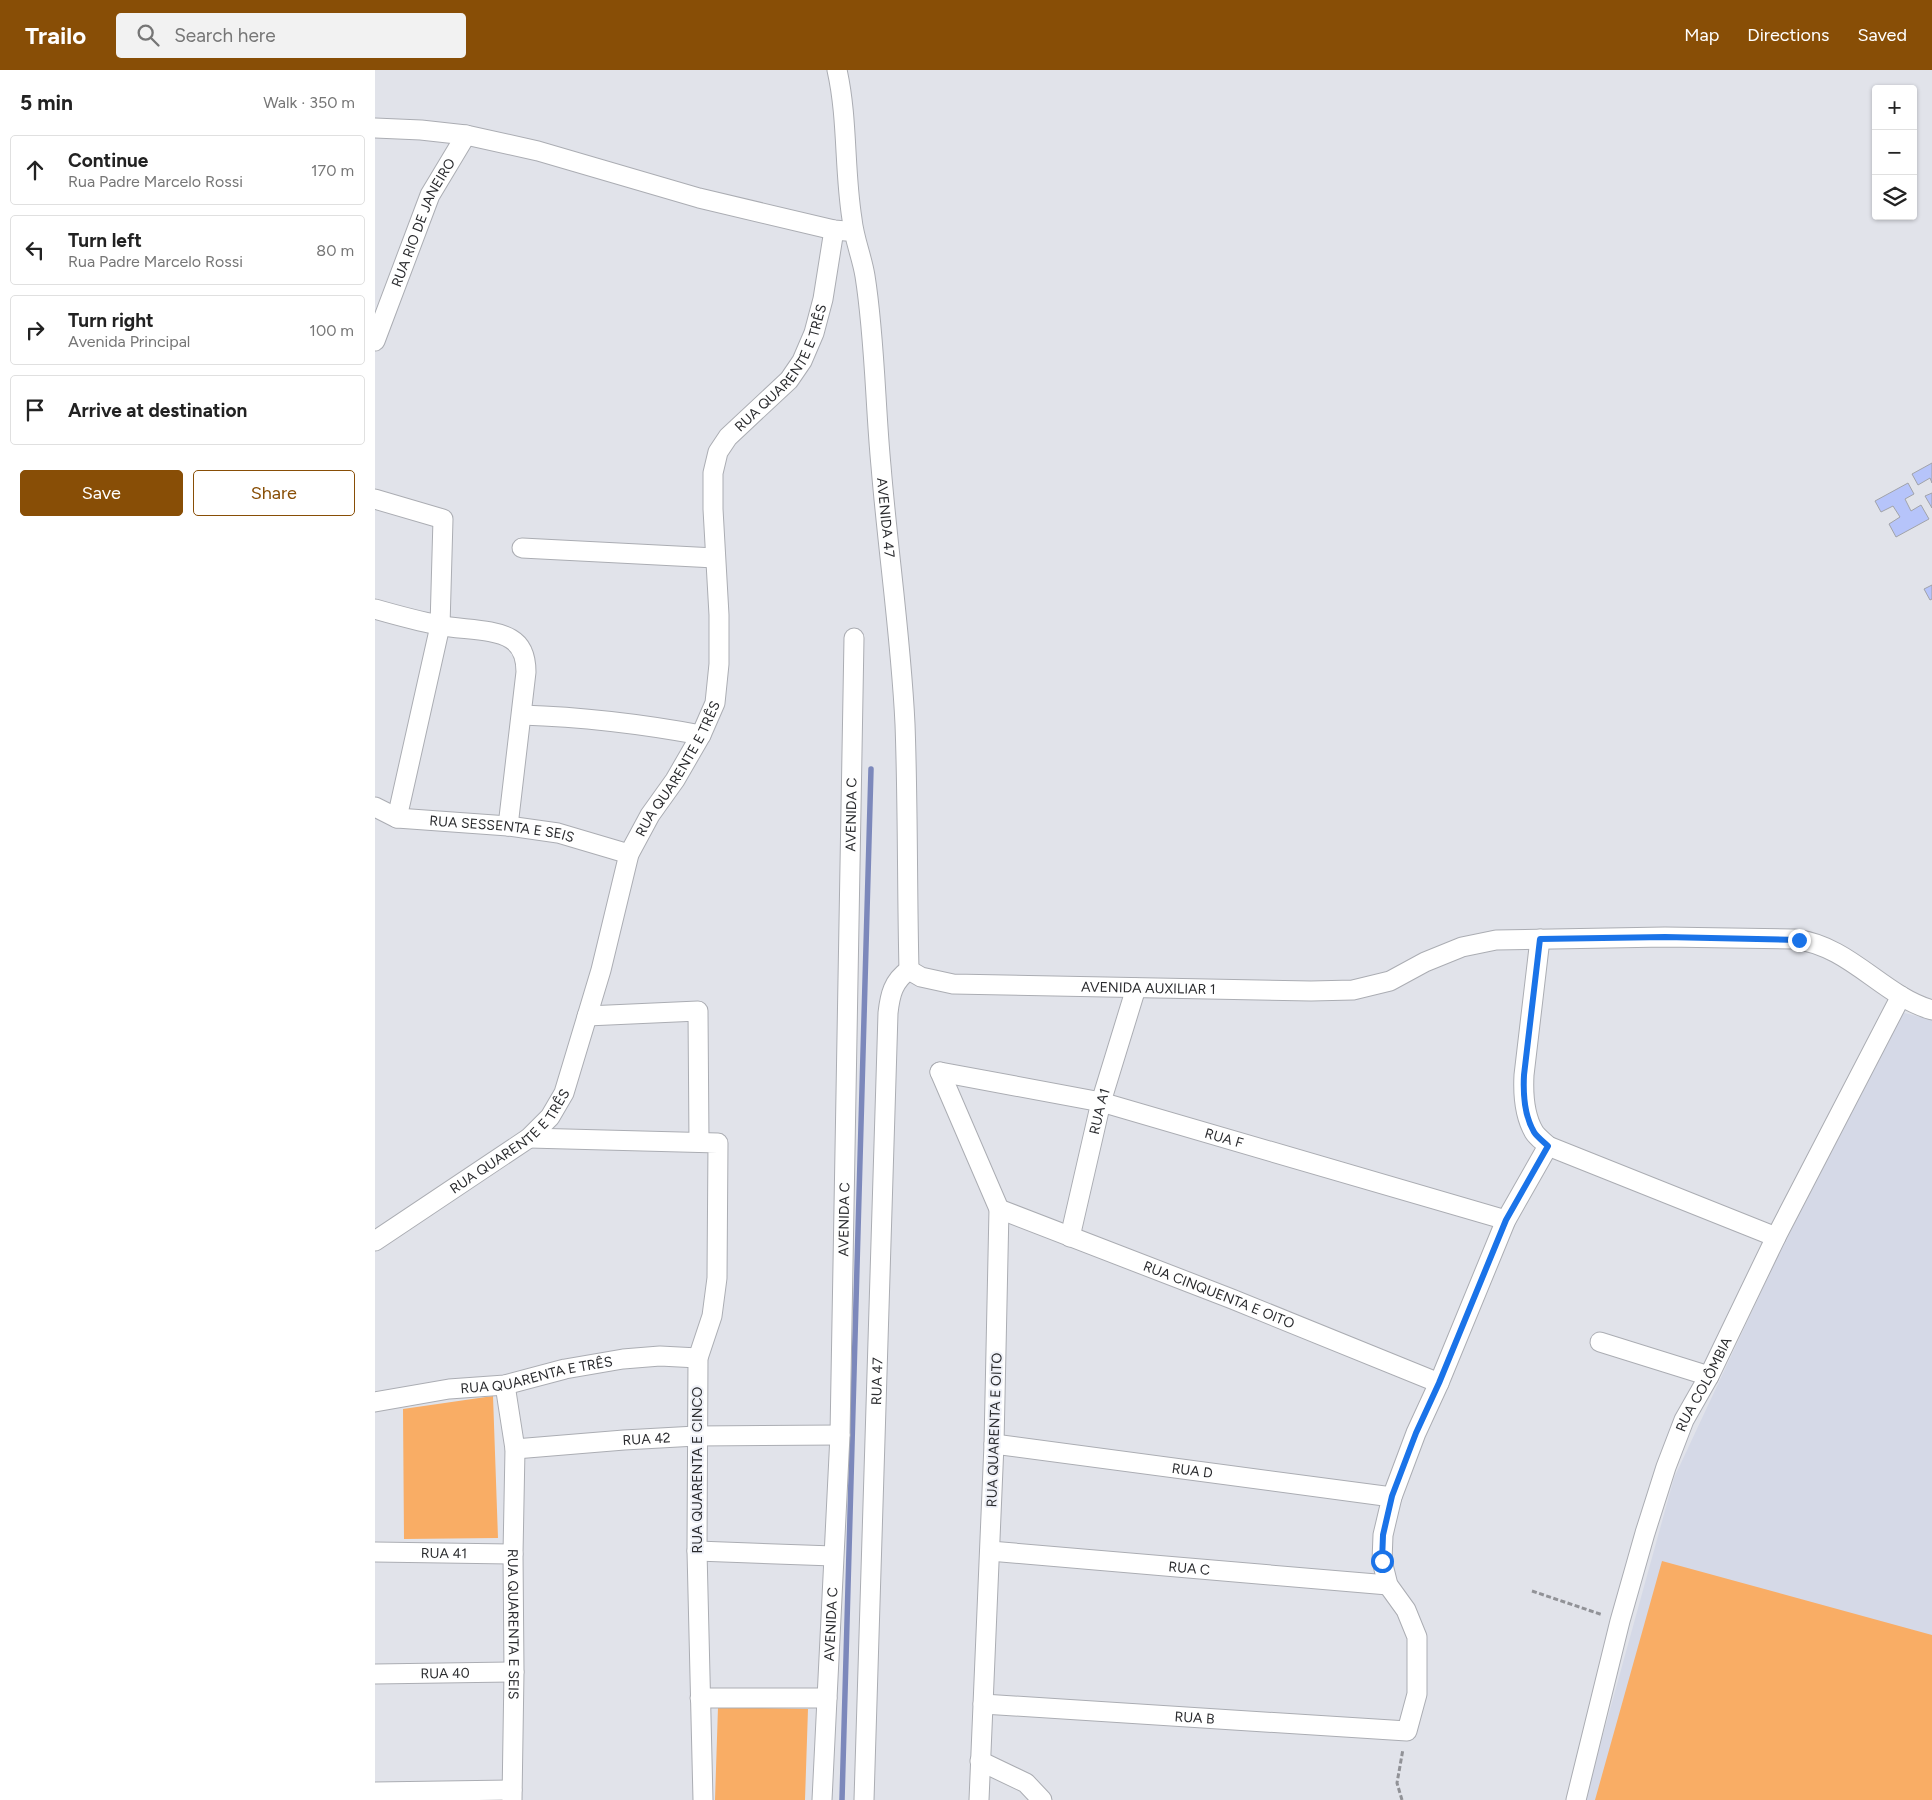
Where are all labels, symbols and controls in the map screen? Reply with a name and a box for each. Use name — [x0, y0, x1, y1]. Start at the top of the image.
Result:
search box — [116, 13, 466, 58]
text: Trailo — [25, 21, 86, 50]
icon: search — [134, 21, 162, 49]
text: Search here — [174, 24, 276, 47]
text: Map — [1684, 24, 1719, 46]
text: Directions — [1747, 24, 1829, 46]
text: Saved — [1857, 24, 1907, 46]
map controls — [1872, 85, 1917, 220]
button: + — [1872, 85, 1917, 130]
text: 5 min — [20, 90, 73, 115]
text: Walk · 350 m — [263, 93, 355, 112]
button: − — [1872, 130, 1917, 175]
text: Continue — [68, 149, 148, 172]
street label: RUA RIO DE JANEIRO — [388, 155, 459, 290]
icon: ahead — [21, 156, 49, 184]
text: 170 m — [311, 161, 354, 180]
text: Rua Padre Marcelo Rossi — [68, 172, 243, 191]
button: layers — [1872, 175, 1917, 220]
text: Turn left — [68, 229, 142, 252]
icon: left — [21, 236, 49, 264]
text: 80 m — [316, 241, 354, 260]
text: Rua Padre Marcelo Rossi — [68, 252, 243, 271]
street label: RUA QUARENTE E TRÊS — [731, 302, 830, 435]
text: Turn right — [68, 309, 154, 332]
icon: right — [21, 316, 49, 344]
text: 100 m — [309, 321, 354, 340]
text: Avenida Principal — [68, 332, 190, 351]
icon: arrive — [21, 396, 49, 424]
text: Arrive at destination — [68, 399, 247, 422]
button: Save — [20, 470, 183, 516]
button: Share — [193, 470, 355, 516]
street label: AVENIDA 47 — [873, 477, 898, 559]
street label: RUA QUARENTE E TRÊS — [632, 698, 724, 840]
street label: AVENIDA C — [842, 777, 861, 852]
street label: RUA SESSENTA E SEIS — [429, 812, 576, 846]
route end — [1788, 929, 1811, 952]
street label: AVENIDA AUXILIAR 1 — [1081, 979, 1216, 998]
street label: RUA QUARENTE E TRÊS — [447, 1086, 574, 1197]
street label: RUA A1 — [1086, 1086, 1114, 1136]
street label: RUA F — [1203, 1125, 1246, 1152]
street label: AVENIDA C — [835, 1182, 853, 1257]
street label: RUA CINQUENTA E OITO — [1141, 1258, 1297, 1332]
street label: RUA COLÔMBIA — [1672, 1334, 1736, 1434]
street label: RUA QUARENTA E OITO — [983, 1352, 1006, 1508]
street label: RUA QUARENTA E TRÊS — [460, 1353, 614, 1397]
street label: RUA 47 — [868, 1357, 887, 1405]
street label: RUA QUARENTA E CINCO — [689, 1386, 706, 1553]
street label: RUA 42 — [622, 1429, 671, 1449]
street label: RUA D — [1171, 1460, 1214, 1482]
street label: RUA 41 — [421, 1545, 467, 1562]
street label: RUA QUARENTA E SEIS — [504, 1549, 522, 1700]
route start — [1371, 1550, 1394, 1573]
street label: RUA C — [1168, 1558, 1211, 1579]
street label: AVENIDA C — [821, 1587, 841, 1662]
street label: RUA 40 — [420, 1665, 470, 1682]
street label: RUA B — [1174, 1708, 1215, 1728]

